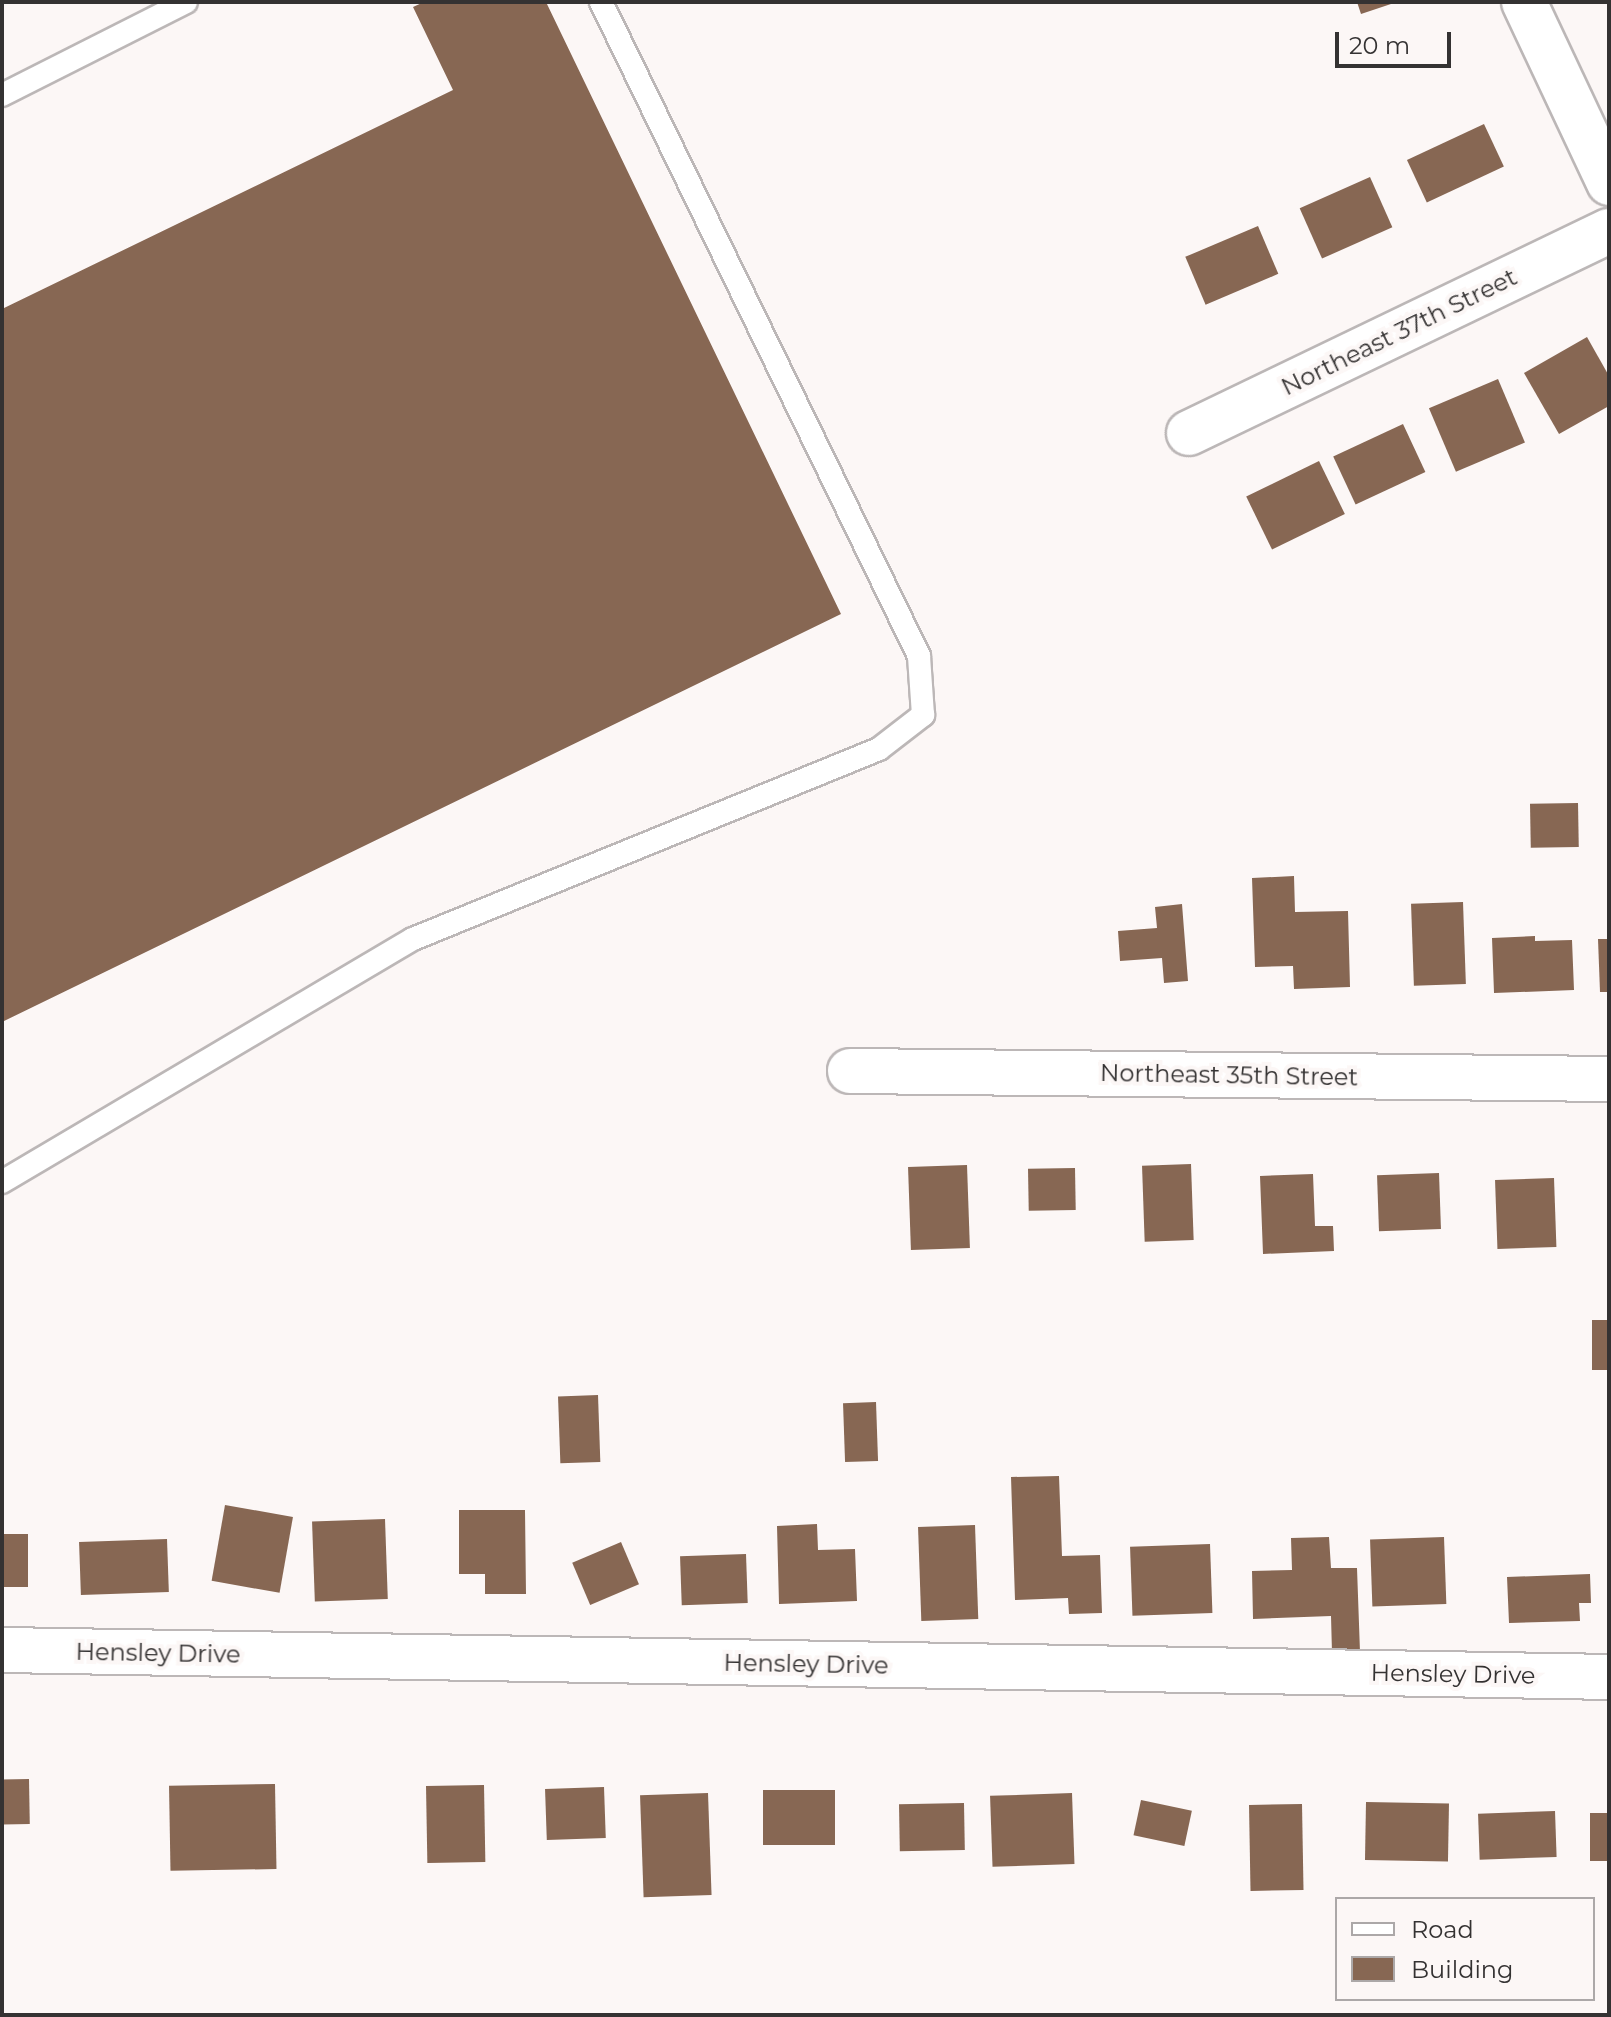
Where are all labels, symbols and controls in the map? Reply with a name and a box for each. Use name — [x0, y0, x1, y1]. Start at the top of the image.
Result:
scale bar — [1339, 16, 1455, 66]
text: 20 m — [1349, 31, 1410, 60]
street label: Northeast 37th Street — [1277, 262, 1521, 402]
street label: Northeast 35th Street — [1100, 1058, 1358, 1092]
street label: Hensley Drive — [75, 1637, 241, 1669]
street label: Hensley Drive — [723, 1648, 889, 1680]
street label: Hensley Drive — [1370, 1658, 1536, 1690]
legend — [1335, 1897, 1595, 2001]
text: Road — [1411, 1915, 1474, 1944]
text: Building — [1411, 1955, 1514, 1984]

